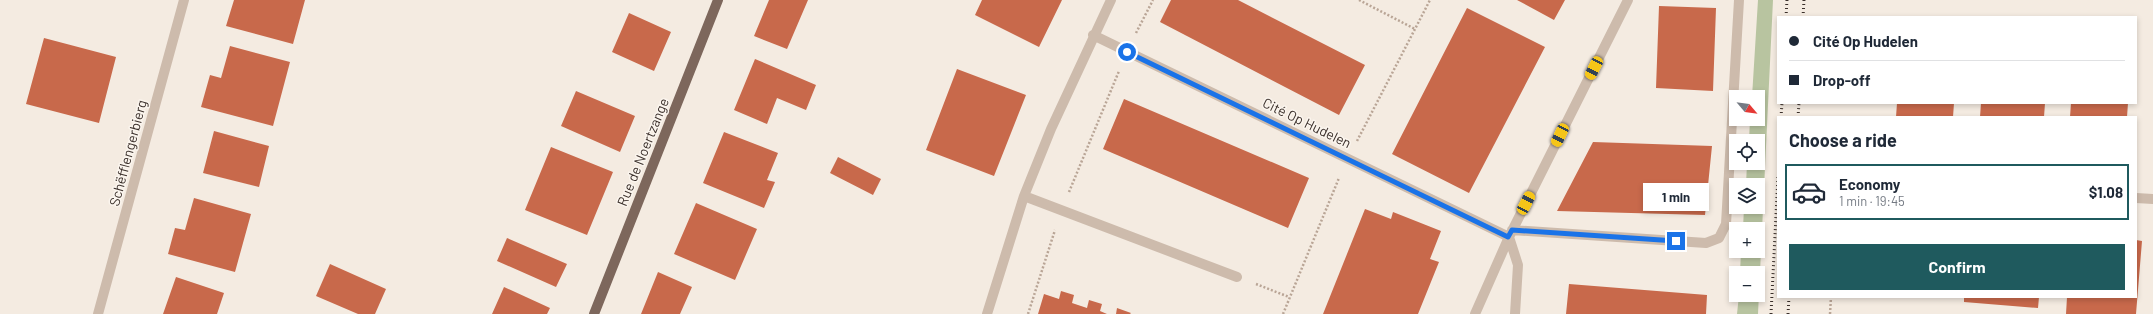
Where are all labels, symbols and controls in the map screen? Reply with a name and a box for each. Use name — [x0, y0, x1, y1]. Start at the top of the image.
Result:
text: Cité Op Hudelen — [1813, 32, 1918, 50]
route start — [1118, 43, 1136, 61]
car — [1583, 55, 1605, 81]
text: Drop-off — [1813, 71, 1871, 89]
north arrow — [1729, 90, 1765, 126]
map controls — [1729, 90, 1765, 302]
street label: Cité Op Hudelen — [1260, 94, 1354, 151]
street label: Rue de Noertzange — [613, 95, 672, 208]
street label: Schëfflengerbierg — [105, 98, 150, 208]
car — [1549, 122, 1571, 148]
text: Choose a ride — [1789, 129, 1897, 151]
button: locate — [1729, 134, 1765, 170]
icon: car — [1791, 174, 1827, 210]
text: Economy — [1839, 175, 1900, 193]
button: layers — [1729, 178, 1765, 214]
callout: 1 min — [1643, 183, 1709, 211]
text: $1.08 — [2089, 183, 2123, 201]
text: 1 min — [1662, 189, 1690, 205]
car — [1515, 190, 1537, 216]
text: 1 min · 19:45 — [1839, 193, 1905, 209]
button: + — [1729, 222, 1765, 258]
route end — [1667, 232, 1685, 250]
button: Confirm — [1789, 244, 2125, 290]
button: − — [1729, 266, 1765, 302]

